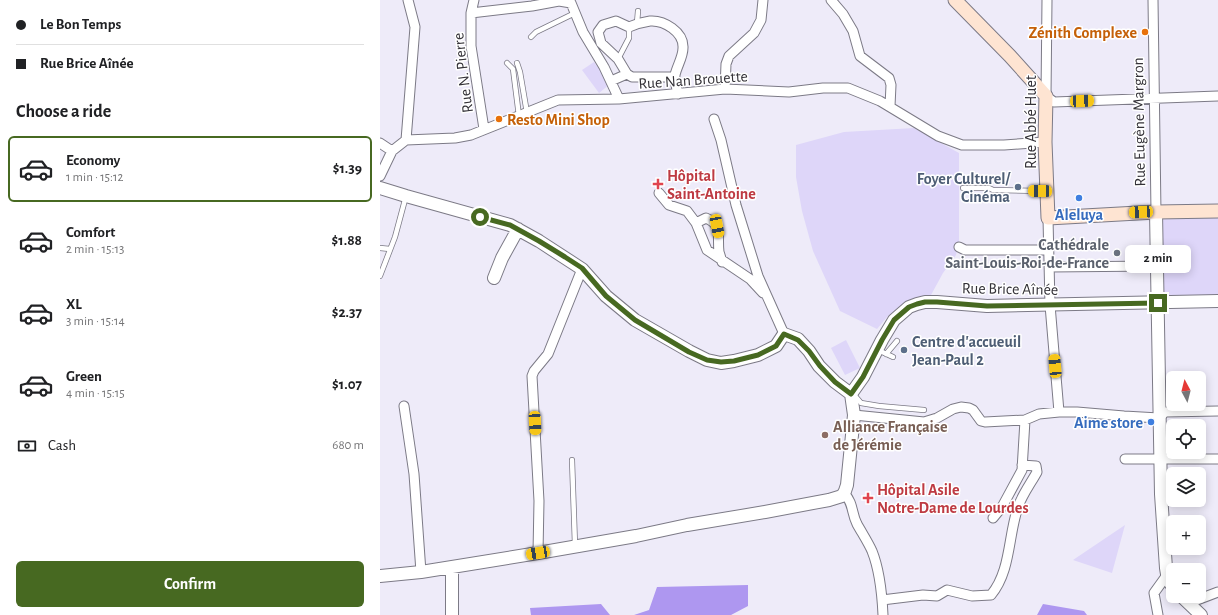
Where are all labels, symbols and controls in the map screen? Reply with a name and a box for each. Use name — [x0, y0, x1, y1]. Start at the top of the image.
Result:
text: Le Bon Temps — [40, 17, 121, 32]
place label: Zénith Complexe — [1028, 25, 1137, 41]
marker: Zénith Complexe — [1140, 27, 1150, 37]
street label: Rue N. Pierre — [450, 32, 476, 114]
text: Rue Brice Aînée — [40, 56, 134, 71]
street label: Rue Eugène Margron — [1130, 57, 1148, 187]
street label: Rue Nan Brouette — [638, 68, 748, 92]
street label: Rue Abbé Huet — [1023, 75, 1039, 169]
car — [1070, 95, 1094, 107]
text: Choose a ride — [16, 103, 111, 121]
place label: Resto Mini Shop — [507, 112, 610, 128]
marker: Resto Mini Shop — [494, 114, 504, 124]
icon: car — [18, 151, 54, 187]
text: Economy — [66, 153, 120, 168]
text: $1.39 — [333, 161, 362, 176]
place label: Hôpital Saint-Antoine — [667, 168, 756, 202]
text: 1 min · 15:12 — [66, 171, 123, 184]
place label: Foyer Culturel/ Cinéma — [917, 171, 1010, 205]
marker: Hôpital Saint-Antoine — [652, 178, 664, 190]
marker: Foyer Culturel/ Cinéma — [1013, 182, 1023, 192]
car — [1028, 185, 1052, 197]
marker: Aleluya — [1074, 193, 1084, 203]
car — [1129, 205, 1153, 219]
place label: Aleluya — [1055, 207, 1104, 224]
route start — [471, 208, 489, 226]
car — [709, 213, 725, 239]
icon: car — [18, 223, 54, 259]
text: Comfort — [66, 225, 115, 240]
text: $1.88 — [332, 233, 362, 248]
place label: Cathédrale Saint-Louis-Roi-de-France — [945, 237, 1109, 271]
text: 2 min · 15:13 — [66, 243, 124, 256]
callout: 2 min — [1125, 245, 1191, 273]
marker: Cathédrale Saint-Louis-Roi-de-France — [1112, 248, 1122, 258]
text: 2 min — [1144, 252, 1172, 265]
street label: Rue Brice Aînée — [962, 280, 1058, 298]
route end — [1149, 294, 1167, 312]
icon: car — [18, 295, 54, 331]
text: XL — [66, 297, 82, 312]
text: $2.37 — [332, 305, 362, 320]
text: 3 min · 15:14 — [66, 315, 125, 328]
place label: Centre d'accueuil Jean-Paul 2 — [912, 334, 1021, 368]
marker: Centre d'accueuil Jean-Paul 2 — [899, 345, 909, 355]
car — [1048, 354, 1062, 378]
icon: car — [18, 367, 54, 403]
text: Green — [66, 369, 102, 384]
north arrow — [1166, 371, 1206, 411]
map controls — [1166, 371, 1206, 603]
text: $1.07 — [332, 377, 362, 392]
text: 4 min · 15:15 — [66, 387, 125, 400]
car — [528, 411, 542, 435]
place label: Aime store — [1074, 415, 1143, 431]
marker: Aime store — [1146, 417, 1156, 427]
place label: Alliance Française de Jérémie — [833, 419, 948, 453]
button: locate — [1166, 419, 1206, 459]
marker: Alliance Française de Jérémie — [820, 430, 830, 440]
icon: cash — [16, 435, 38, 457]
text: Cash — [48, 438, 76, 453]
text: 680 m — [332, 439, 364, 452]
button: layers — [1166, 467, 1206, 507]
place label: Hôpital Asile Notre-Dame de Lourdes — [877, 482, 1029, 516]
marker: Hôpital Asile Notre-Dame de Lourdes — [862, 492, 874, 504]
button: + — [1166, 515, 1206, 555]
car — [525, 545, 551, 561]
button: Confirm — [16, 561, 364, 607]
button: − — [1166, 563, 1206, 603]

